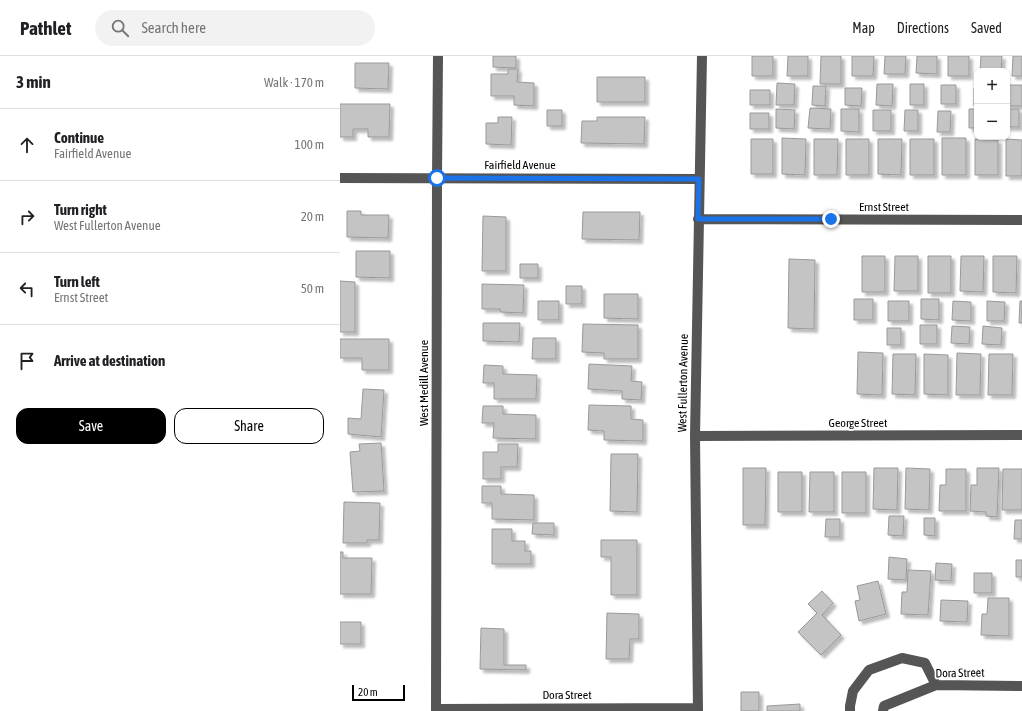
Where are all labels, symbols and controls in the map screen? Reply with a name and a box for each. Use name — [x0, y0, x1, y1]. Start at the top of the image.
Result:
search box — [95, 10, 375, 46]
text: Pathlet — [20, 17, 71, 39]
icon: search — [109, 17, 131, 39]
text: Search here — [141, 19, 206, 36]
text: Map — [852, 20, 875, 36]
text: Directions — [897, 20, 949, 36]
text: Saved — [971, 20, 1002, 36]
map controls — [974, 68, 1010, 140]
button: + — [974, 68, 1010, 104]
text: 3 min — [16, 72, 51, 92]
text: Walk · 170 m — [264, 75, 324, 90]
button: − — [974, 104, 1010, 140]
text: Continue — [54, 129, 104, 146]
icon: ahead — [16, 134, 38, 156]
text: 100 m — [295, 137, 324, 152]
text: Fairfield Avenue — [54, 146, 131, 161]
street label: Fairfield Avenue — [484, 158, 556, 172]
route start — [428, 169, 446, 187]
street label: Ernst Street — [859, 200, 910, 214]
text: Turn right — [54, 201, 107, 218]
icon: right — [16, 206, 38, 228]
text: 20 m — [301, 209, 324, 224]
route end — [822, 210, 840, 228]
text: West Fullerton Avenue — [54, 218, 161, 233]
text: Turn left — [54, 273, 100, 290]
icon: left — [16, 278, 38, 300]
text: 50 m — [301, 281, 324, 296]
text: Ernst Street — [54, 290, 108, 305]
street label: West Fullerton Avenue — [675, 334, 691, 432]
street label: West Medill Avenue — [417, 340, 431, 426]
icon: arrive — [16, 350, 38, 372]
text: Arrive at destination — [54, 352, 165, 369]
button: Save — [16, 408, 166, 444]
button: Share — [174, 408, 324, 444]
street label: George Street — [829, 416, 888, 430]
street label: Dora Street — [935, 666, 985, 680]
scale bar — [352, 683, 405, 702]
text: 20 m — [358, 686, 378, 698]
street label: Dora Street — [542, 688, 592, 702]

